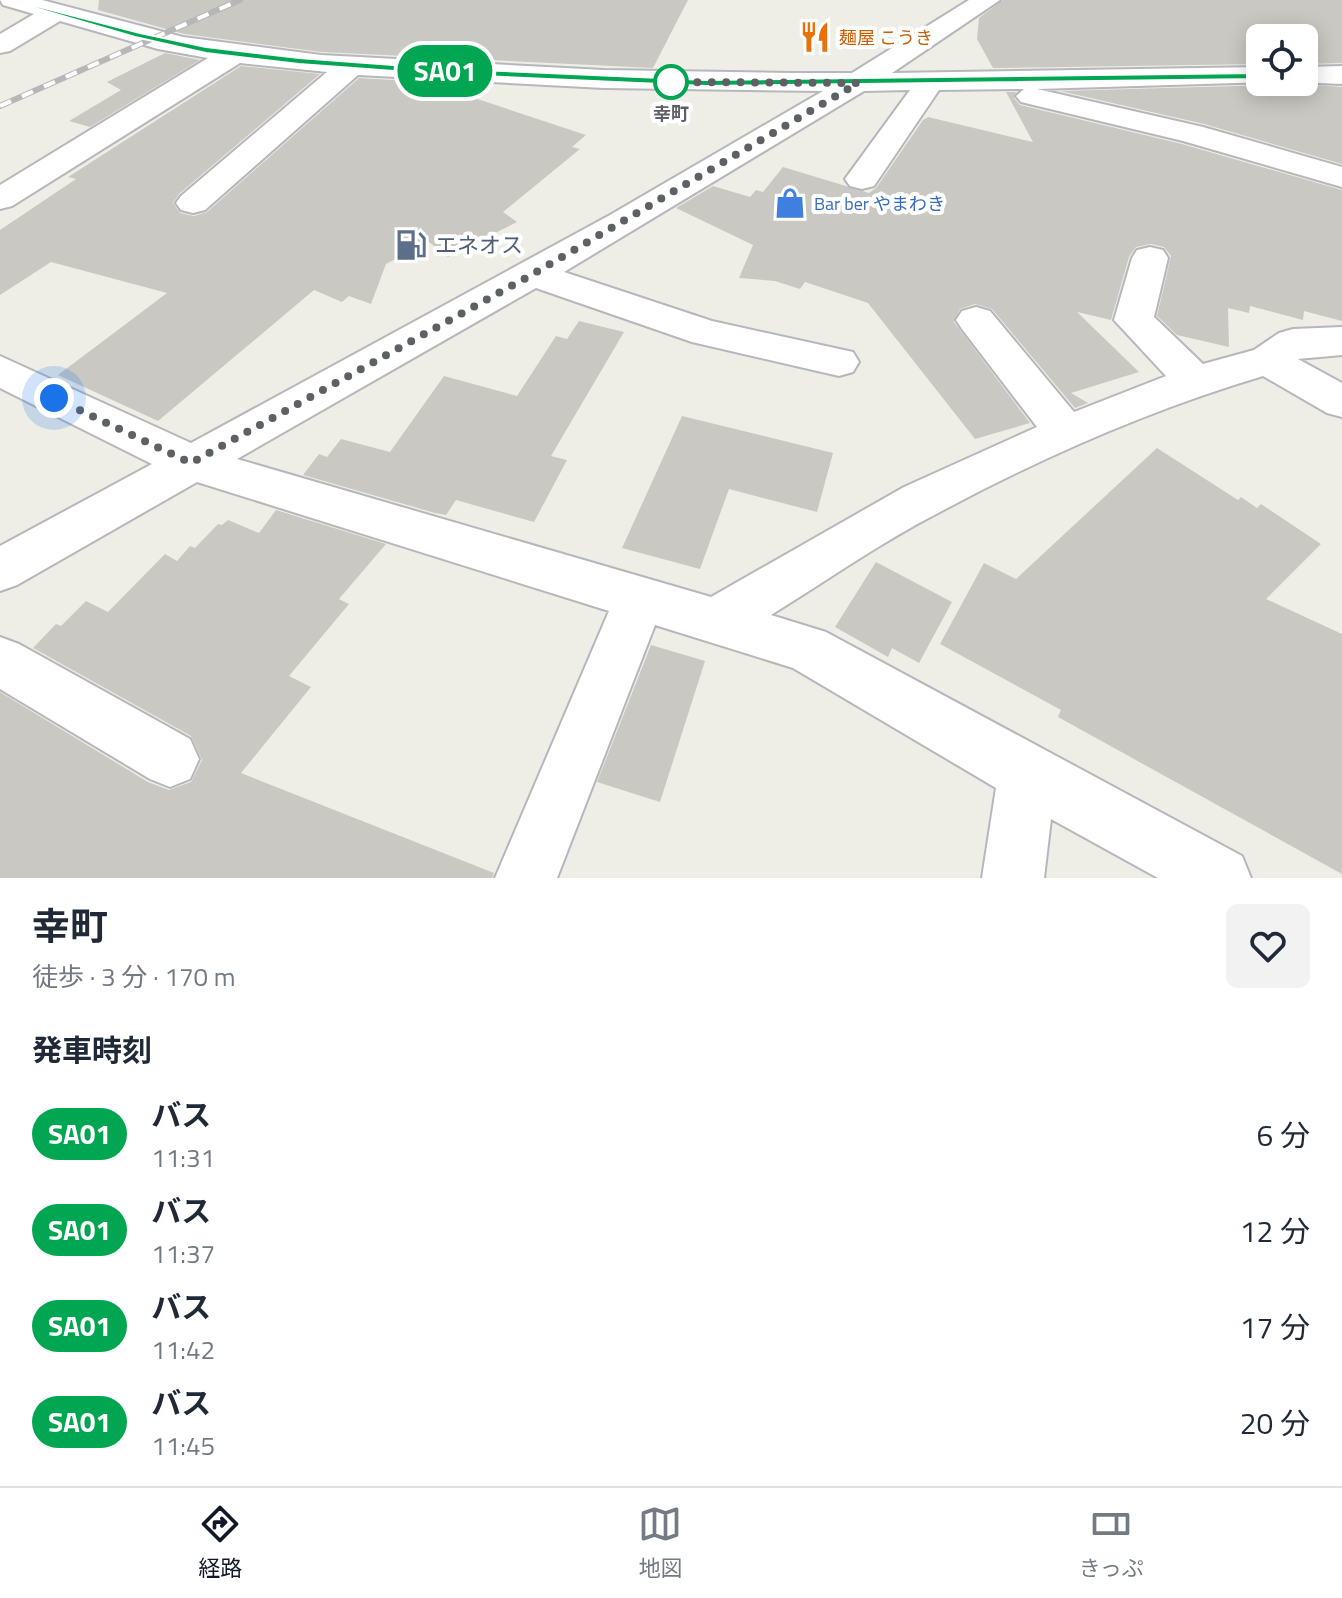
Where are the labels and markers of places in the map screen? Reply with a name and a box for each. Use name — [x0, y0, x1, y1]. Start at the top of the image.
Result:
restaurant icon: 麺屋 こうき — [798, 20, 832, 54]
place label: 麺屋 こうき — [839, 24, 933, 51]
marker: 幸町 — [654, 65, 688, 99]
place label: 幸町 — [653, 100, 689, 127]
shop icon: Bar ber やまわき — [773, 186, 807, 220]
place label: Bar ber やまわき — [814, 190, 945, 217]
fuel station icon: エネオス — [394, 228, 428, 262]
place label: エネオス — [435, 228, 523, 262]

